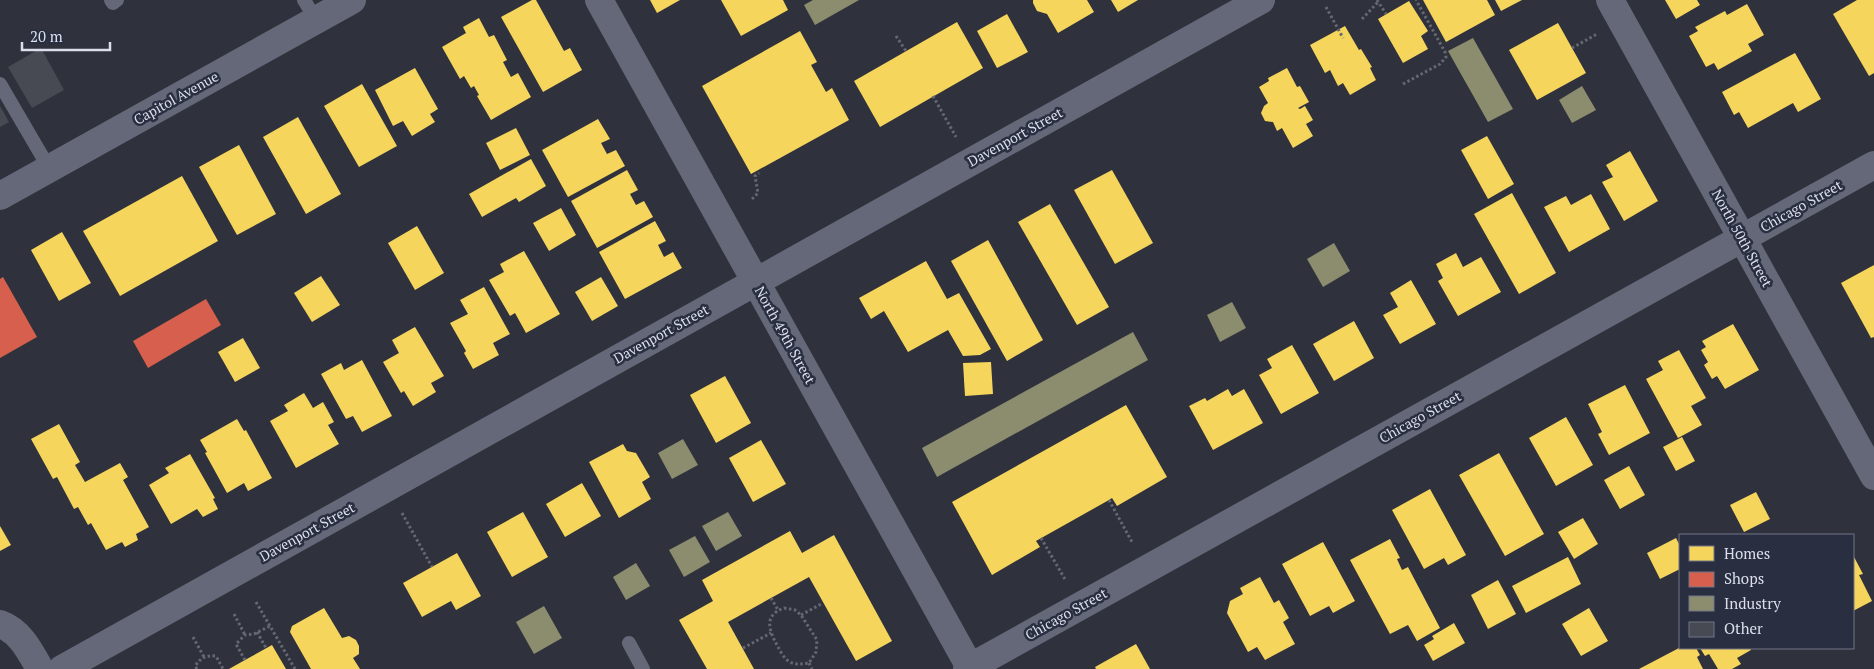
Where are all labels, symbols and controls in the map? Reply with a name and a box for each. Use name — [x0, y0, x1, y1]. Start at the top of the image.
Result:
scale bar — [22, 20, 110, 52]
text: 20 m — [30, 26, 63, 46]
street label: Capitol Avenue — [130, 66, 222, 129]
street label: Davenport Street — [964, 102, 1066, 171]
street label: Chicago Street — [1756, 175, 1846, 236]
street label: North 50th Street — [1708, 185, 1778, 291]
street label: North 49th Street — [751, 282, 821, 388]
street label: Davenport Street — [610, 299, 712, 368]
street label: Chicago Street — [1375, 386, 1465, 447]
street label: Davenport Street — [256, 497, 358, 566]
legend — [1679, 534, 1854, 649]
text: Homes — [1724, 543, 1770, 563]
text: Shops — [1724, 568, 1764, 588]
street label: Chicago Street — [1021, 583, 1111, 644]
text: Industry — [1724, 593, 1781, 613]
text: Other — [1724, 618, 1763, 638]

